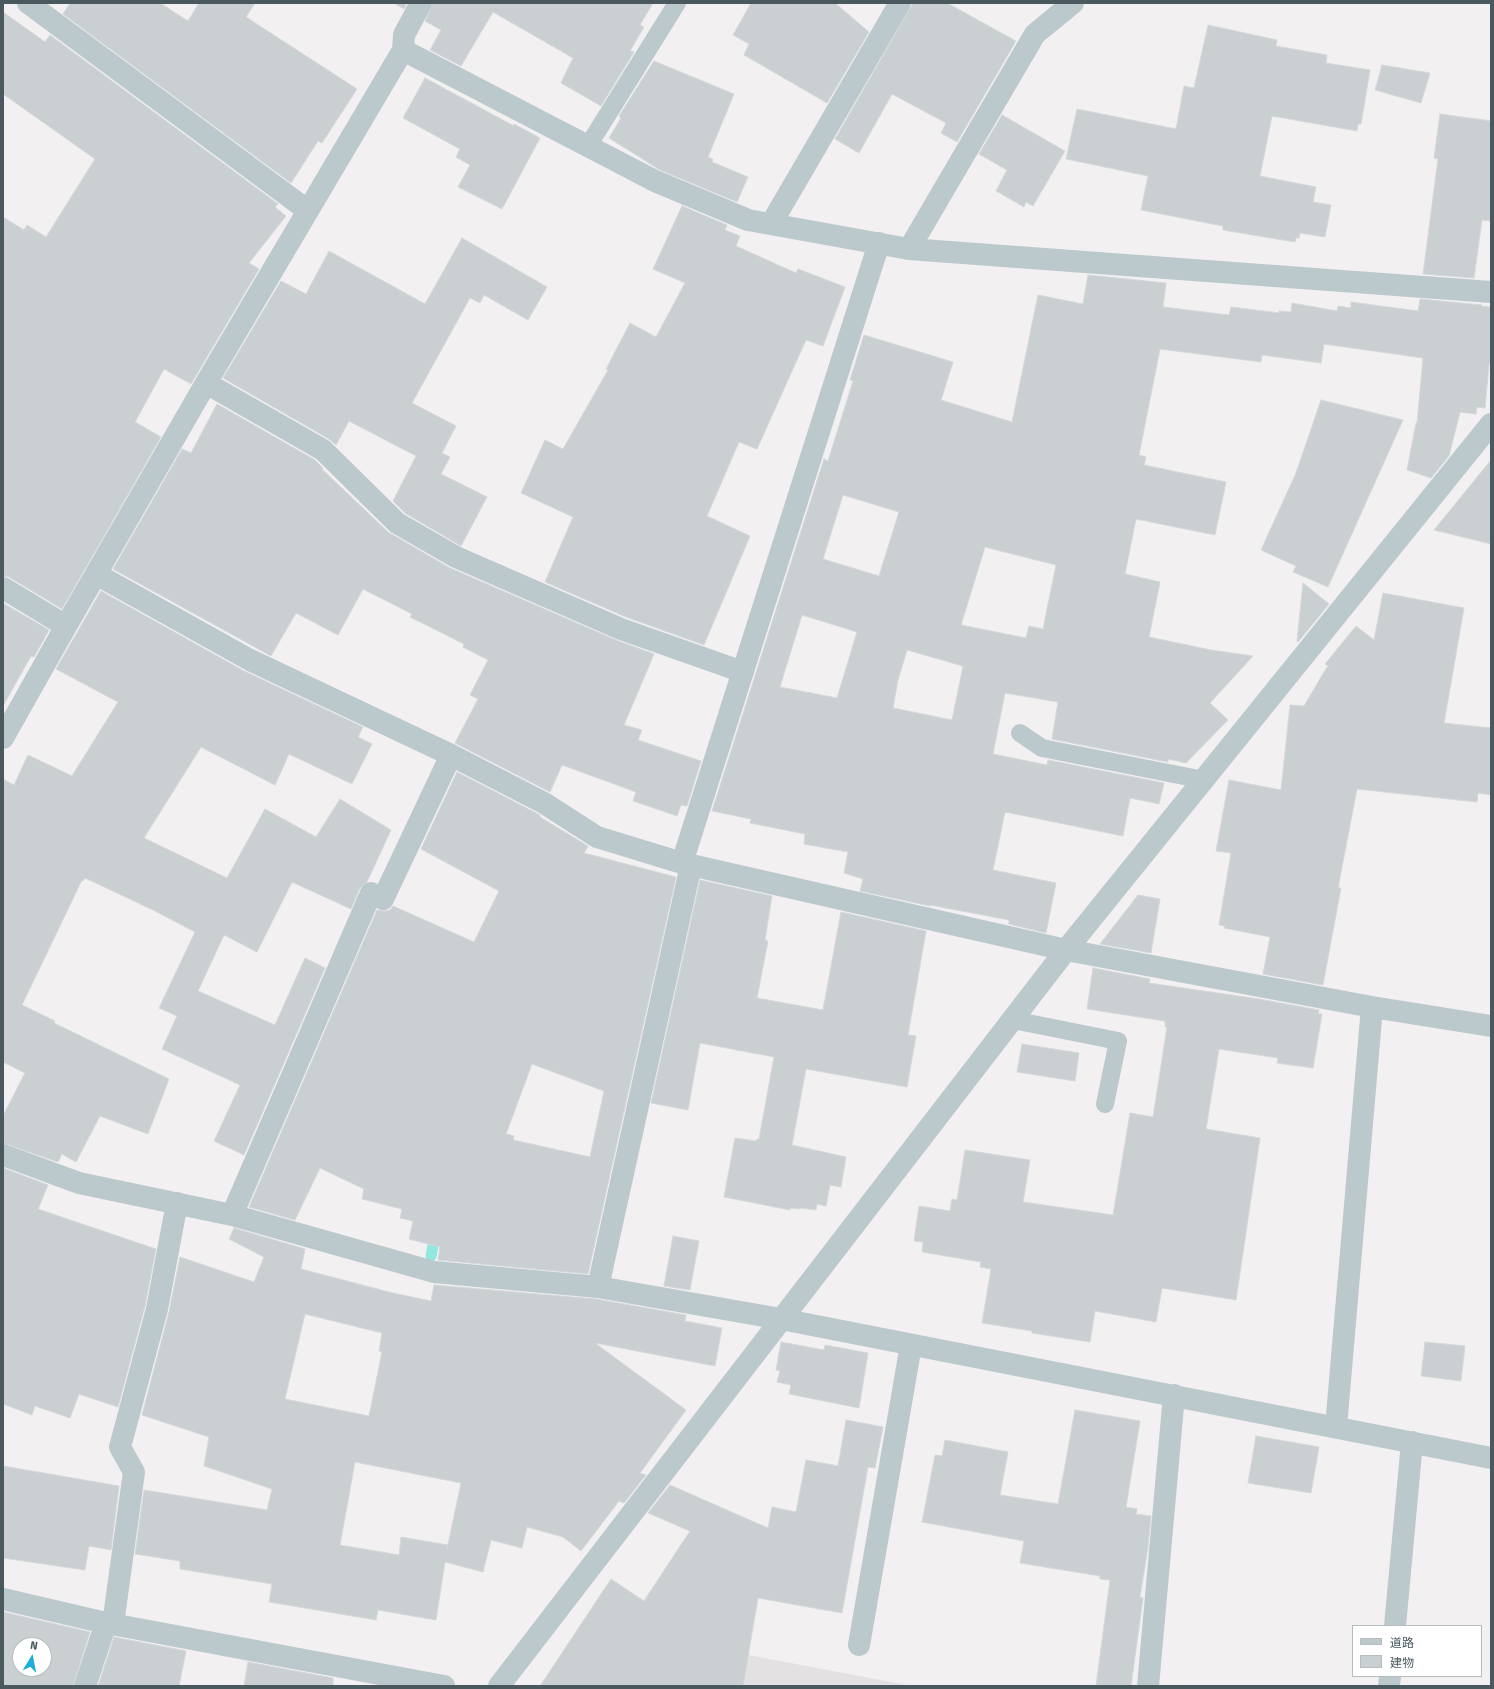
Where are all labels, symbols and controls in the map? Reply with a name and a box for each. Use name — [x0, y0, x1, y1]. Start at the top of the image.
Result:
legend — [1352, 1625, 1482, 1677]
text: 道路 — [1390, 1636, 1414, 1650]
north arrow — [12, 1637, 52, 1677]
text: N — [29, 1639, 39, 1653]
text: 建物 — [1390, 1656, 1414, 1670]

